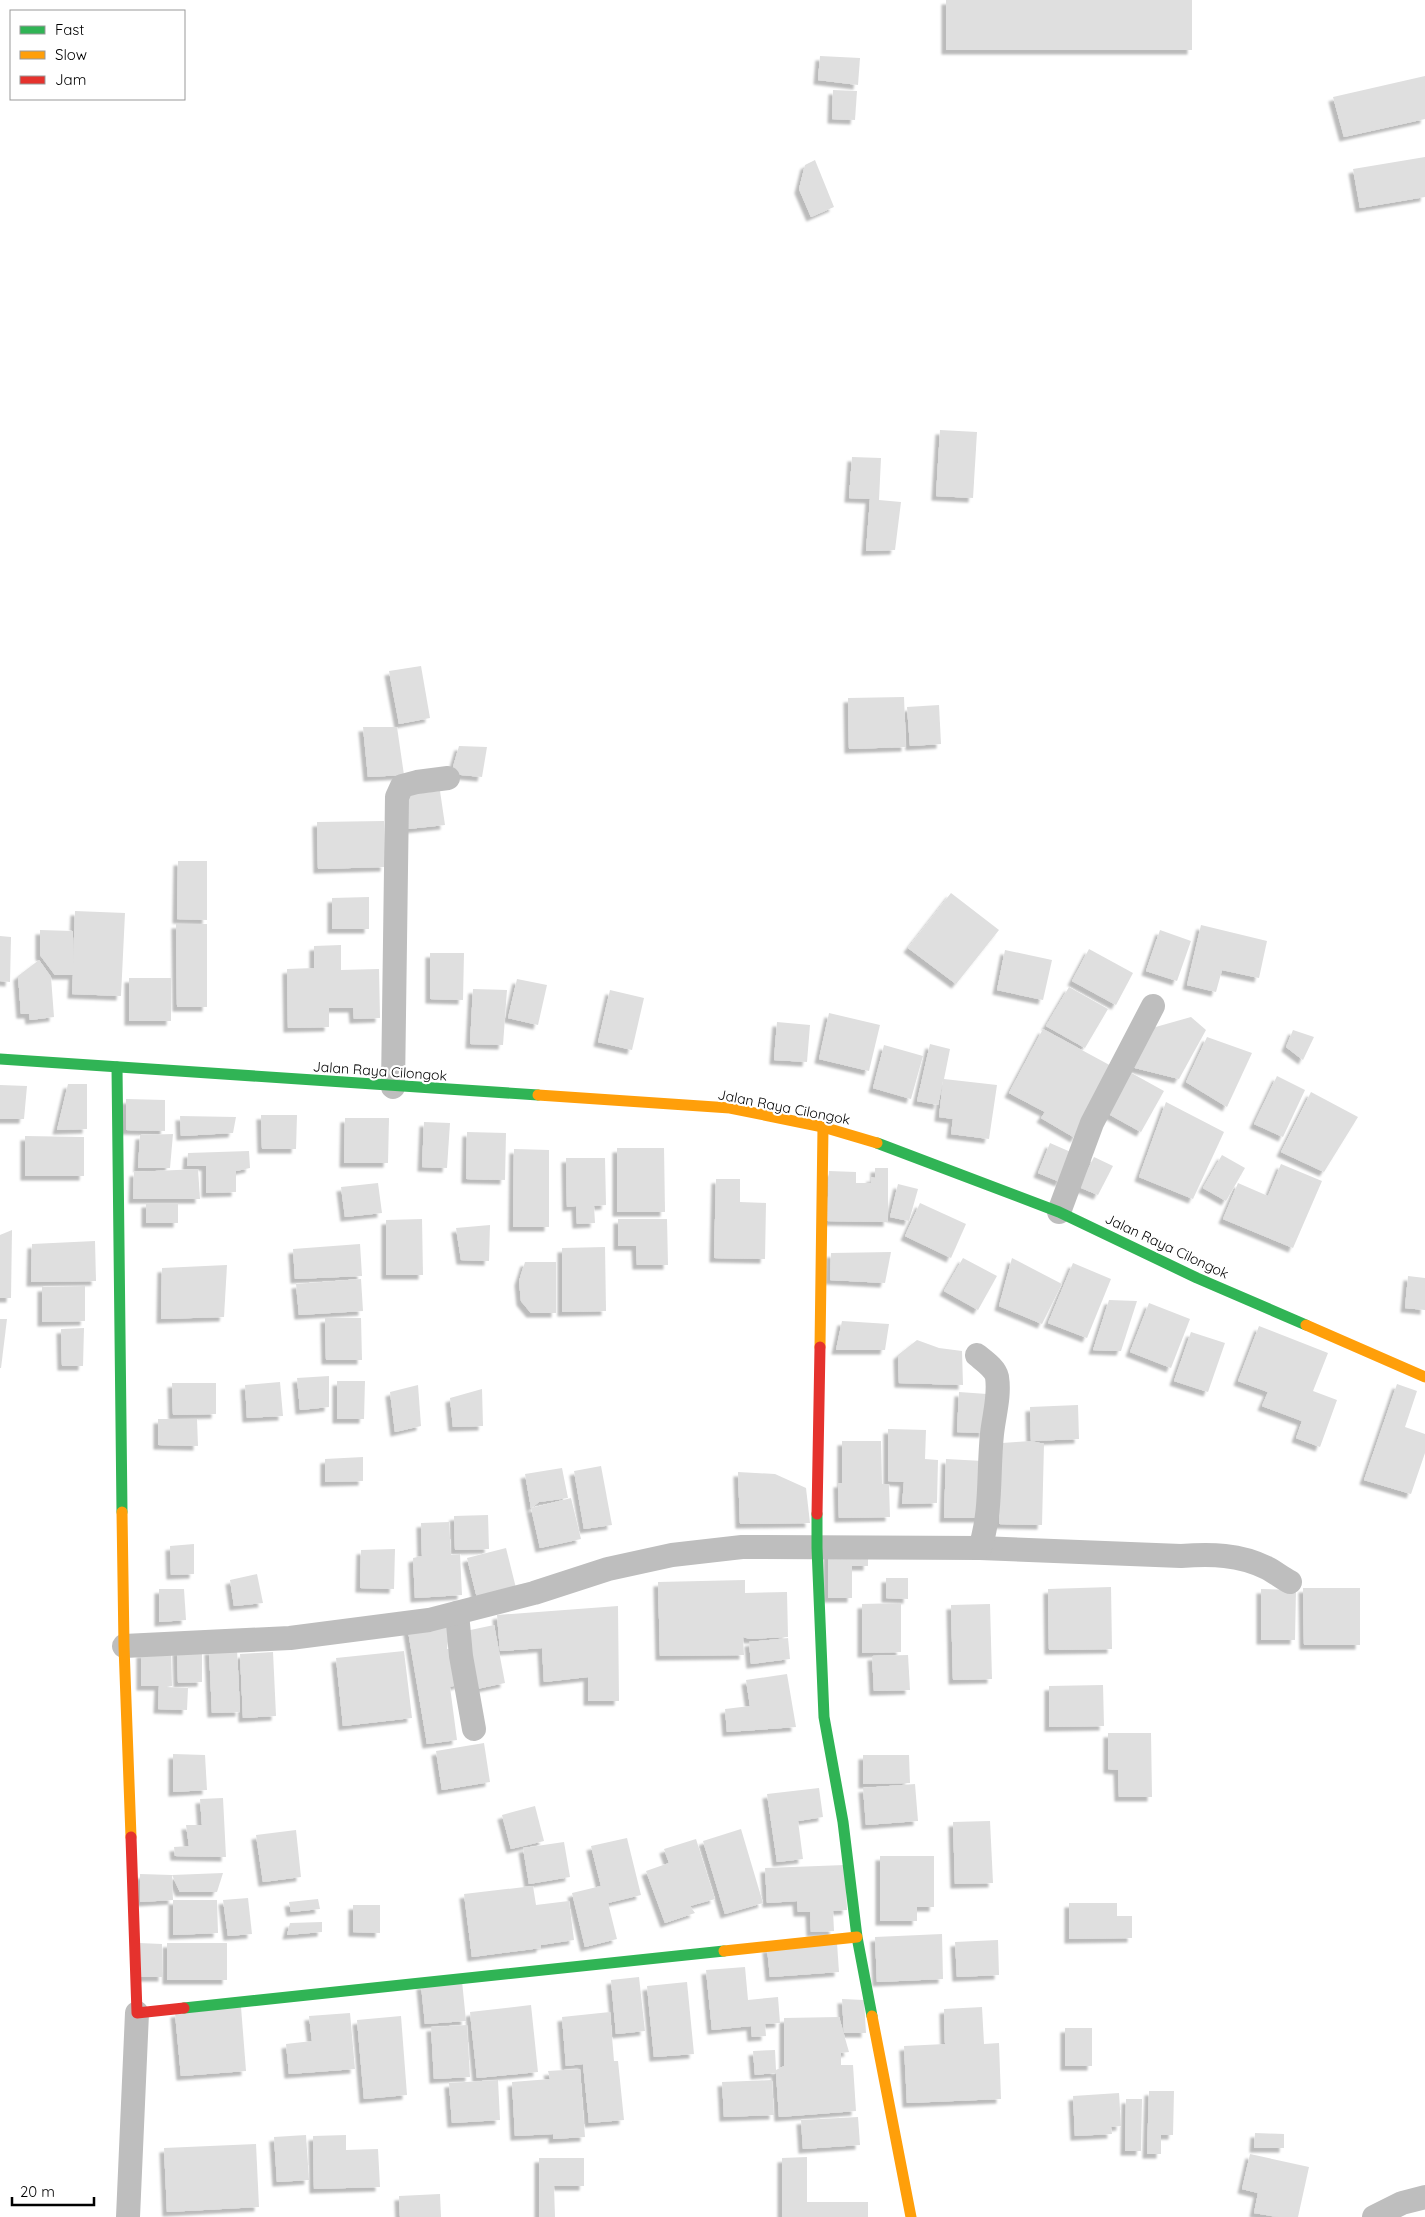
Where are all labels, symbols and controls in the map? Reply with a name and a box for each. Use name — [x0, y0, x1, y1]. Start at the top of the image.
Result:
legend — [10, 10, 185, 100]
text: Fast — [55, 20, 84, 39]
text: Slow — [55, 45, 87, 64]
text: Jam — [55, 70, 86, 89]
street label: Jalan Raya Cilongok — [312, 1057, 448, 1085]
street label: Jalan Raya Cilongok — [716, 1085, 852, 1129]
street label: Jalan Raya Cilongok — [1102, 1209, 1232, 1283]
scale bar — [12, 2174, 95, 2206]
text: 20 m — [20, 2182, 55, 2201]

